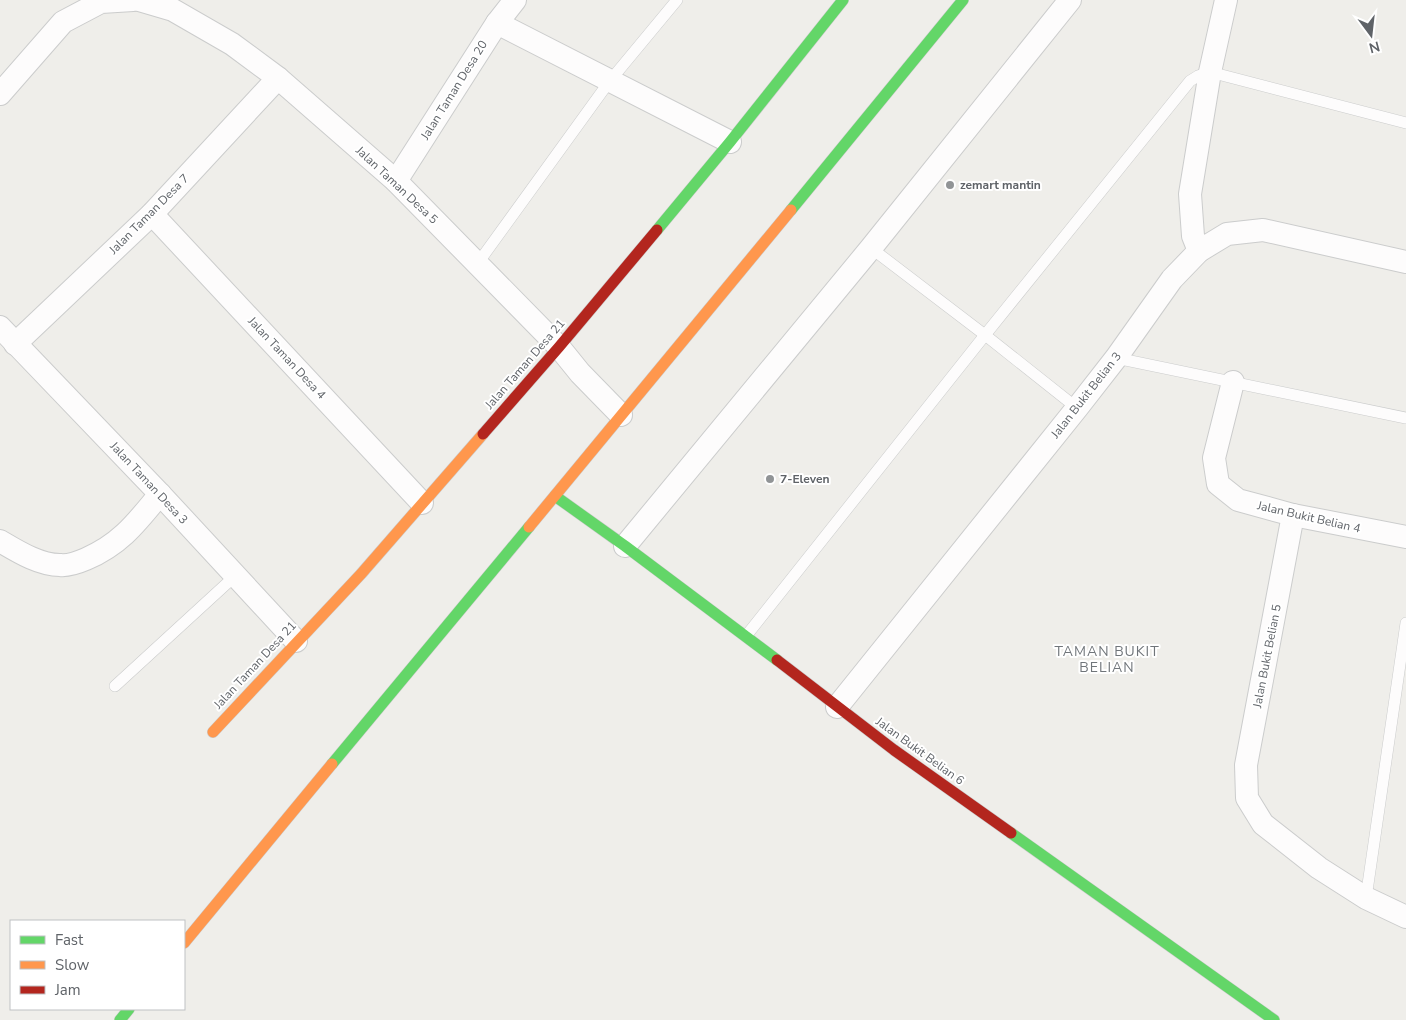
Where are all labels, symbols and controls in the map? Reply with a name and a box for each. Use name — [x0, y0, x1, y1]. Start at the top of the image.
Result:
north arrow — [1346, 10, 1396, 60]
street label: Jalan Taman Desa 20 — [416, 37, 491, 143]
text: N — [1367, 37, 1382, 58]
street label: Jalan Taman Desa 5 — [352, 142, 442, 227]
street label: Jalan Taman Desa 7 — [105, 171, 192, 258]
place label: zemart mantin — [960, 177, 1041, 193]
marker: zemart mantin — [944, 179, 956, 191]
street label: Jalan Taman Desa 4 — [244, 313, 329, 403]
street label: Jalan Taman Desa 21 — [481, 316, 568, 413]
street label: Jalan Bukit Belian 3 — [1047, 349, 1125, 442]
street label: Jalan Taman Desa 3 — [106, 438, 191, 528]
place label: 7-Eleven — [780, 471, 829, 487]
marker: 7-Eleven — [764, 473, 776, 485]
street label: Jalan Bukit Belian 4 — [1255, 497, 1362, 537]
street label: Jalan Bukit Belian 5 — [1249, 603, 1285, 710]
street label: Jalan Taman Desa 21 — [210, 618, 300, 713]
district label: TAMAN BUKIT BELIAN — [1054, 642, 1160, 677]
street label: Jalan Bukit Belian 6 — [872, 713, 967, 788]
legend — [10, 920, 185, 1010]
text: Fast — [55, 930, 84, 950]
text: Slow — [55, 955, 90, 975]
text: Jam — [54, 980, 81, 1000]

